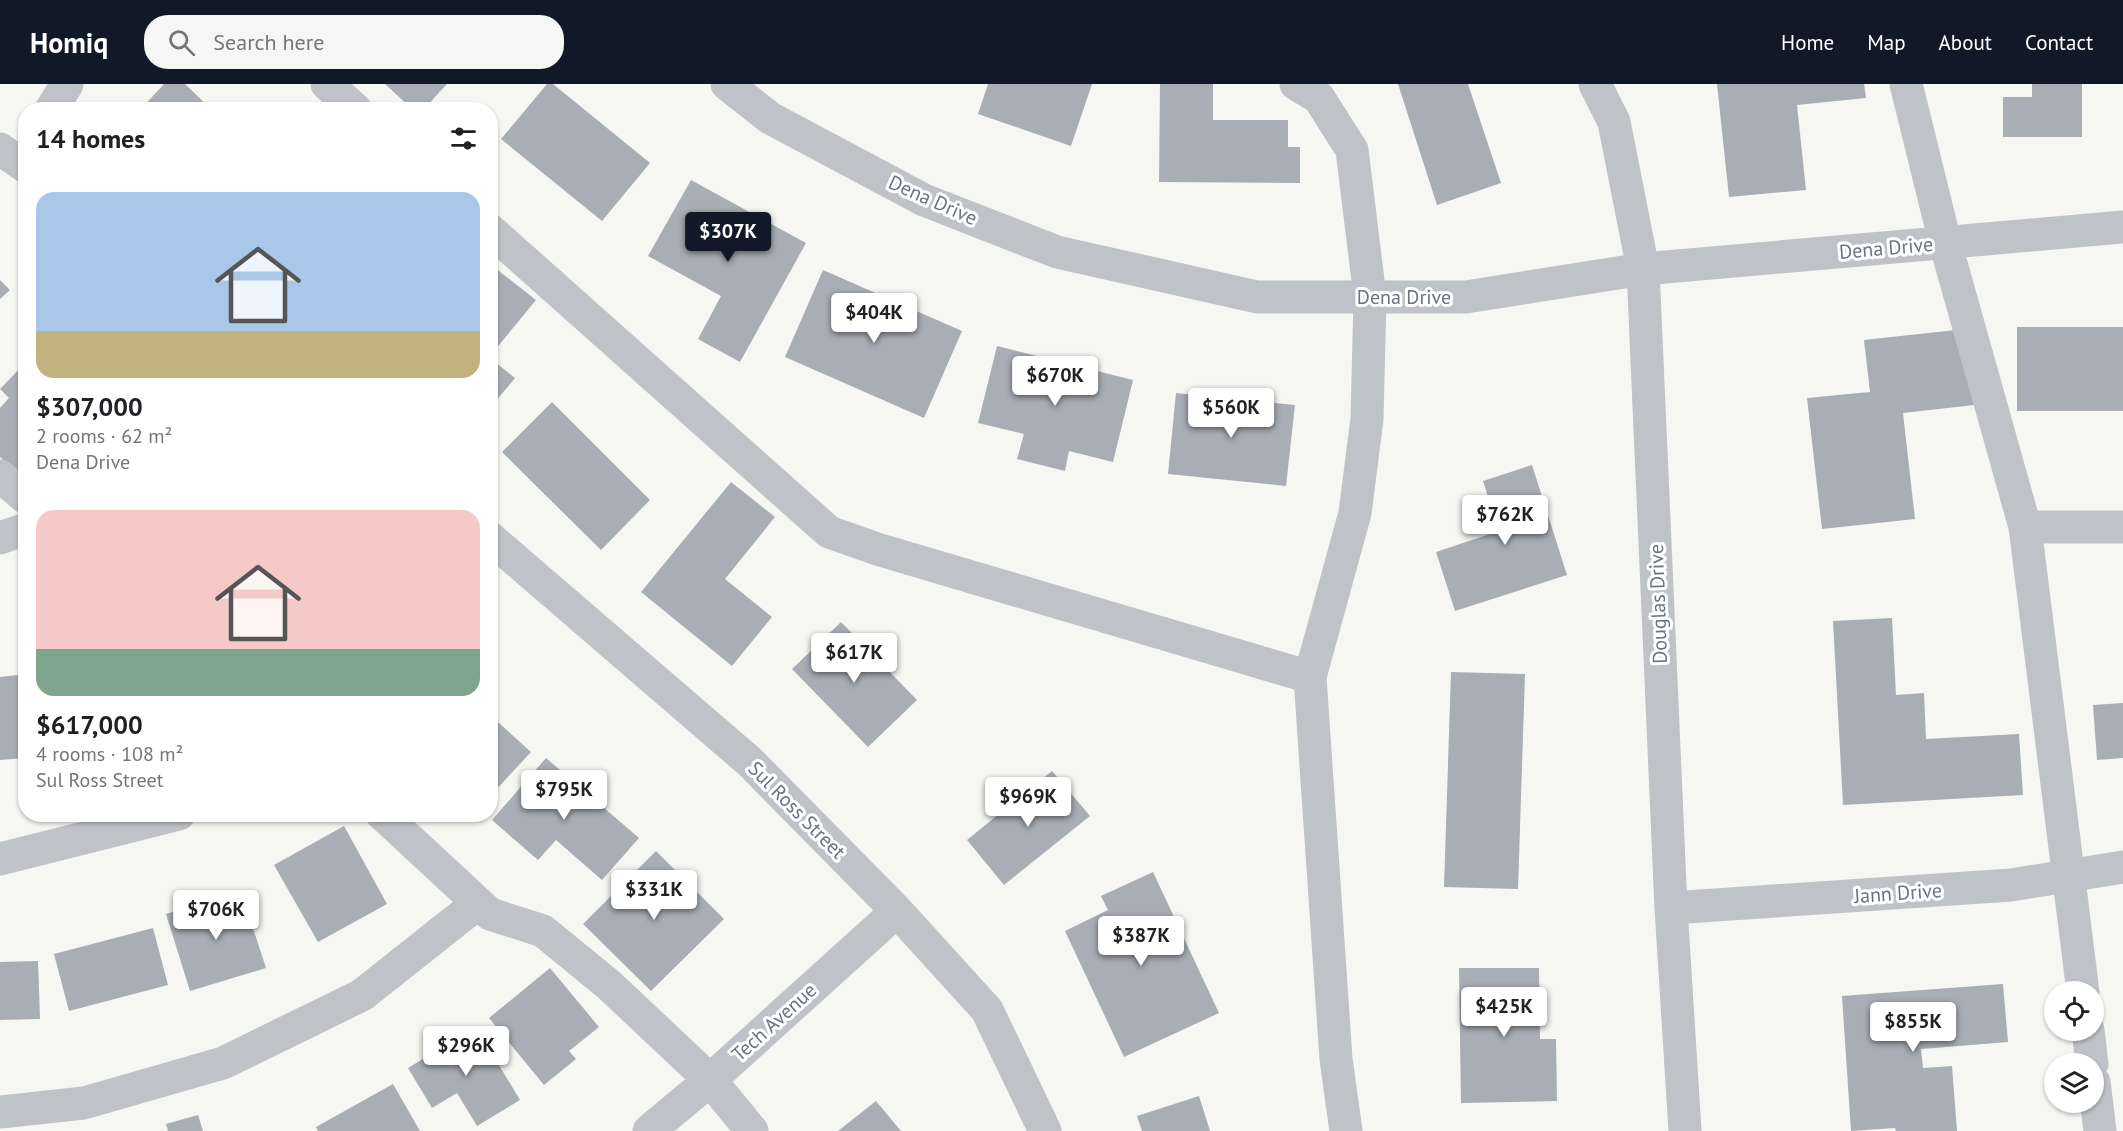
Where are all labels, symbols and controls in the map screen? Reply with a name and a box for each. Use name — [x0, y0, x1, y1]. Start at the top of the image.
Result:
search box — [144, 15, 564, 69]
text: Homiq — [30, 24, 108, 61]
icon: search — [165, 26, 198, 59]
text: Search here — [213, 28, 324, 56]
text: Home — [1781, 29, 1834, 56]
text: Map — [1867, 29, 1906, 56]
text: About — [1939, 29, 1992, 56]
text: Contact — [2025, 29, 2093, 56]
text: 14 homes — [36, 122, 145, 155]
icon: filters — [447, 122, 480, 155]
street label: Dena Drive — [885, 169, 981, 231]
pin: $307K — [686, 212, 770, 263]
text: $307K — [699, 218, 757, 244]
icon: home — [204, 231, 312, 339]
street label: Dena Drive — [1838, 231, 1934, 265]
street label: Dena Drive — [1357, 284, 1451, 310]
pin: $404K — [832, 293, 916, 344]
text: $404K — [845, 299, 903, 325]
pin: $670K — [1013, 356, 1097, 407]
text: $670K — [1026, 362, 1084, 388]
pin: $560K — [1189, 388, 1273, 439]
text: $307,000 — [36, 390, 143, 423]
text: $560K — [1202, 394, 1260, 420]
text: 2 rooms · 62 m² — [36, 423, 172, 449]
text: Dena Drive — [36, 449, 130, 475]
pin: $762K — [1463, 495, 1547, 546]
text: $762K — [1476, 501, 1534, 527]
street label: Douglas Drive — [1643, 544, 1673, 664]
icon: home — [204, 549, 312, 657]
pin: $617K — [812, 633, 896, 684]
text: $617K — [825, 639, 883, 665]
text: $617,000 — [36, 708, 143, 741]
text: 4 rooms · 108 m² — [36, 741, 183, 767]
street label: Sul Ross Street — [743, 756, 851, 864]
text: Sul Ross Street — [36, 767, 164, 793]
pin: $795K — [522, 770, 606, 821]
text: $795K — [535, 776, 593, 802]
pin: $969K — [986, 777, 1070, 828]
text: $969K — [999, 783, 1057, 809]
pin: $331K — [612, 870, 696, 921]
text: $331K — [625, 876, 683, 902]
street label: Jann Drive — [1852, 877, 1943, 909]
pin: $706K — [174, 890, 258, 941]
text: $706K — [187, 896, 245, 922]
pin: $387K — [1099, 916, 1183, 967]
text: $387K — [1112, 922, 1170, 948]
street label: Tech Avenue — [726, 977, 822, 1067]
map controls — [2044, 981, 2104, 1113]
button: locate — [2044, 981, 2104, 1041]
pin: $425K — [1462, 987, 1546, 1038]
text: $425K — [1475, 993, 1533, 1019]
pin: $855K — [1871, 1002, 1955, 1053]
text: $855K — [1884, 1008, 1942, 1034]
pin: $296K — [424, 1026, 508, 1077]
text: $296K — [437, 1032, 495, 1058]
button: layers — [2044, 1053, 2104, 1113]

